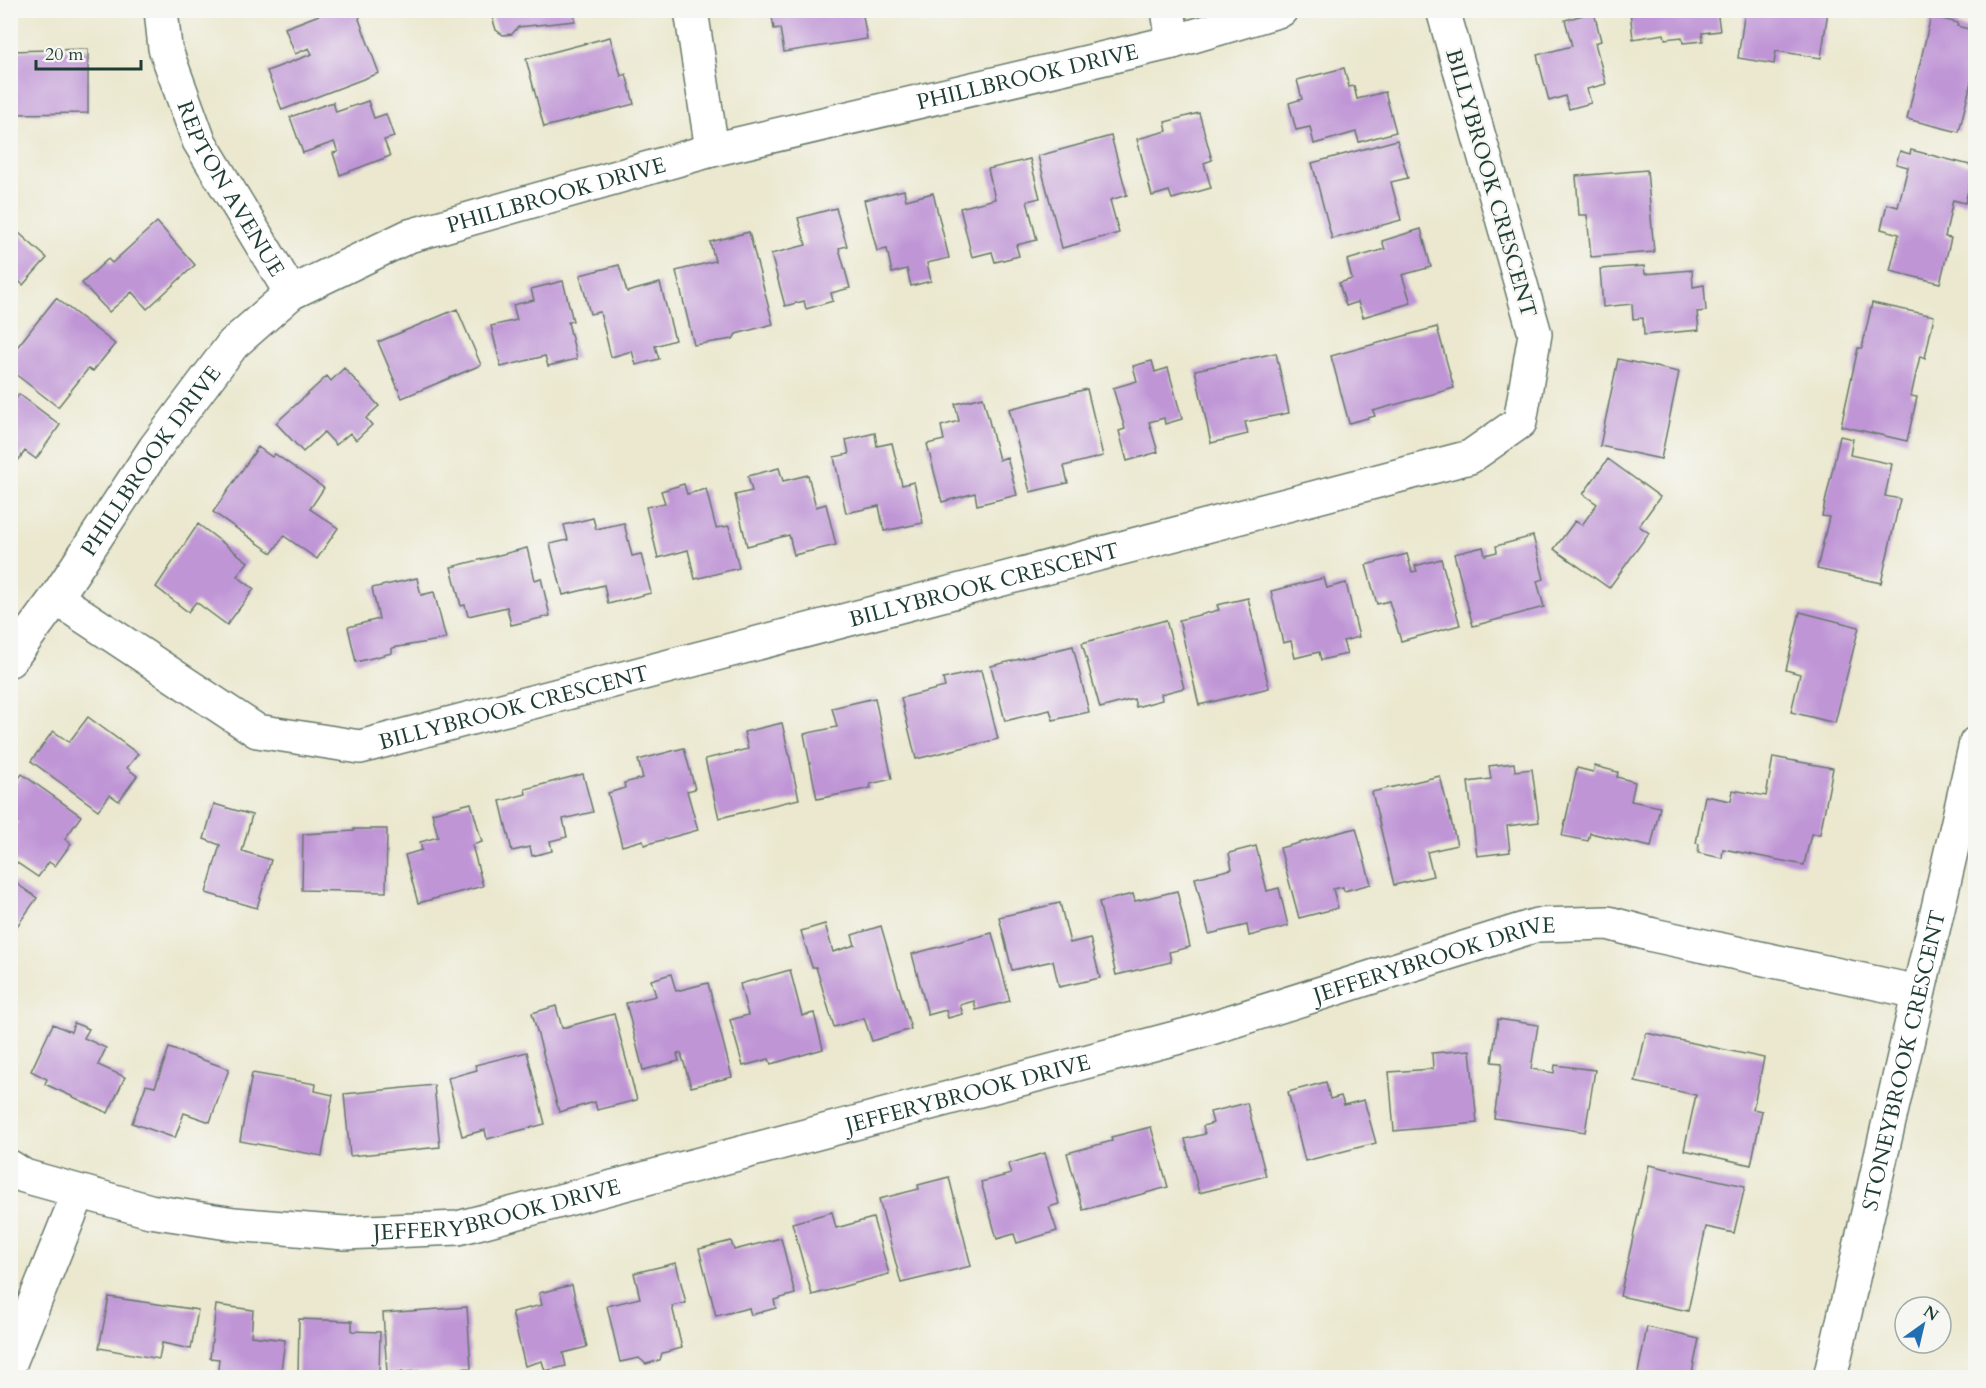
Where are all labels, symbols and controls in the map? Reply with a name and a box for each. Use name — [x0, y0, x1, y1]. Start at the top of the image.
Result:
scale bar — [36, 33, 141, 71]
street label: PHILLBROOK DRIVE — [914, 37, 1141, 118]
text: 20 m — [45, 42, 84, 67]
street label: BILLYBROOK CRESCENT — [1438, 46, 1544, 321]
street label: REPTON AVENUE — [170, 97, 291, 282]
street label: PHILLBROOK DRIVE — [443, 150, 669, 241]
street label: PHILLBROOK DRIVE — [74, 359, 228, 562]
street label: BILLYBROOK CRESCENT — [846, 535, 1122, 635]
street label: BILLYBROOK CRESCENT — [376, 658, 652, 757]
street label: STONEYBROOK CRESCENT — [1855, 907, 1953, 1214]
street label: JEFFERYBROOK DRIVE — [1307, 910, 1556, 1012]
street label: JEFFERYBROOK DRIVE — [839, 1047, 1094, 1142]
street label: JEFFERYBROOK DRIVE — [369, 1172, 624, 1248]
north arrow — [1893, 1295, 1953, 1355]
text: N — [1919, 1300, 1943, 1326]

